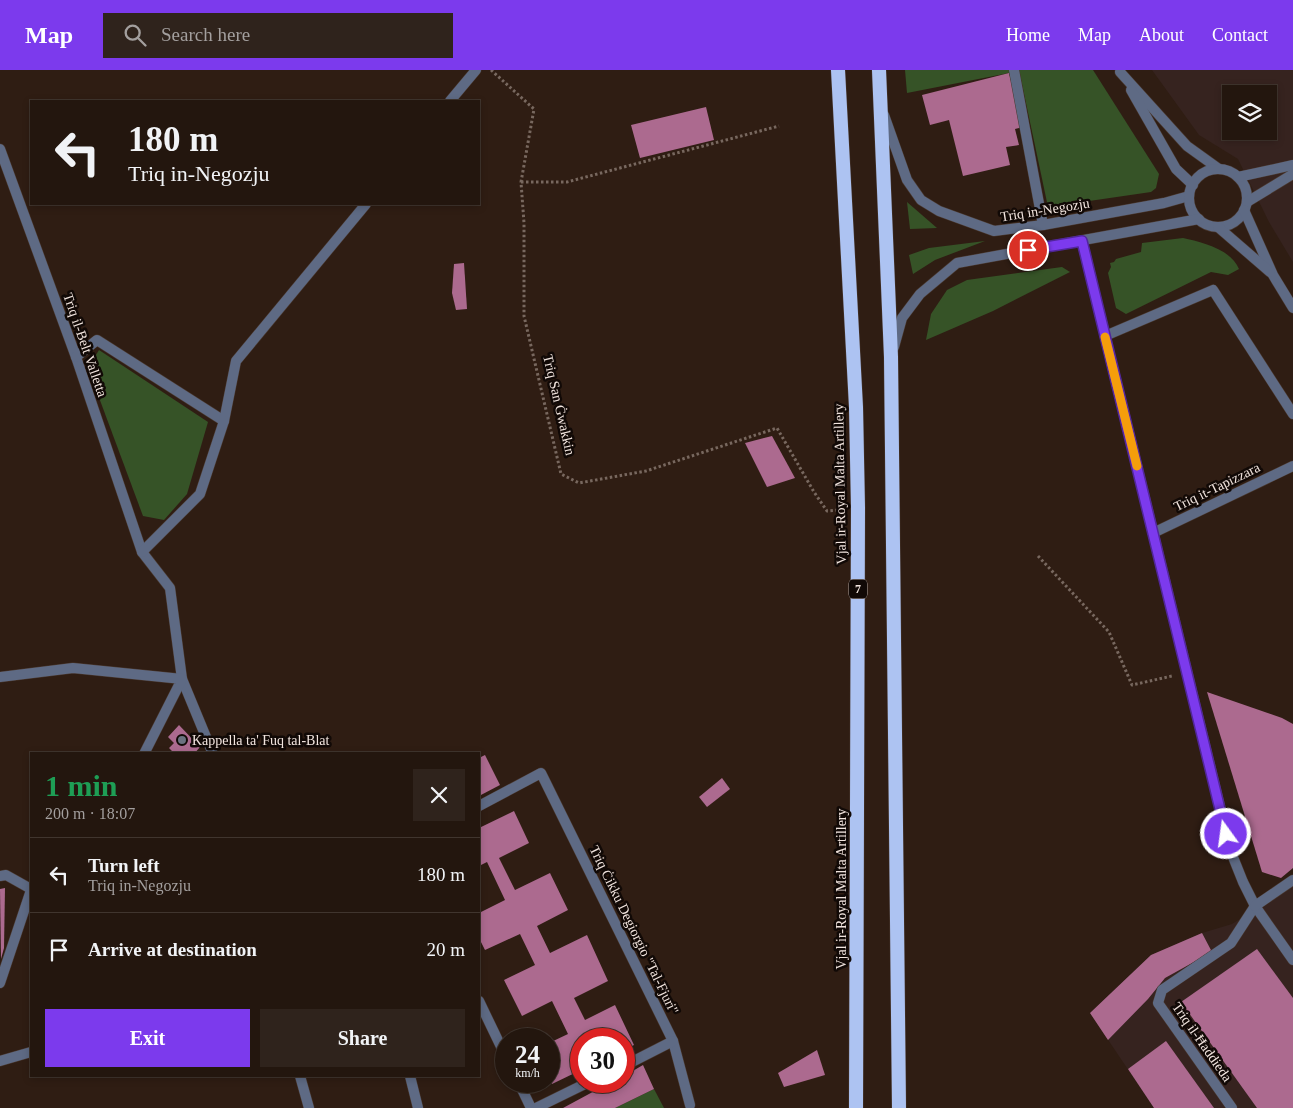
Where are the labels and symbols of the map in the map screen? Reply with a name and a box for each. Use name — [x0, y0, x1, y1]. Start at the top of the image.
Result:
street label: Triq in-Negozju — [999, 196, 1091, 224]
pin — [1007, 229, 1049, 271]
street label: Triq il-Belt Valletta — [60, 291, 110, 400]
street label: Triq San Ġwakkin — [540, 353, 579, 457]
street label: Vjal ir-Royal Malta Artillery — [831, 403, 849, 565]
street label: Triq it-Tapizzara — [1172, 459, 1263, 514]
road number: 7 — [849, 579, 867, 598]
place label: Kappella ta' Fuq tal-Blat — [192, 733, 330, 748]
marker: Kappella ta' Fuq tal-Blat — [176, 734, 188, 746]
position arrow — [1199, 807, 1251, 859]
street label: Vjal ir-Royal Malta Artillery — [834, 808, 849, 970]
street label: Triq Ċikku Degiorgio "Tal-Fjuri" — [587, 843, 682, 1017]
street label: Triq il-Ħaddieda — [1169, 1000, 1235, 1085]
speed limit sign: 30 — [570, 1028, 635, 1093]

